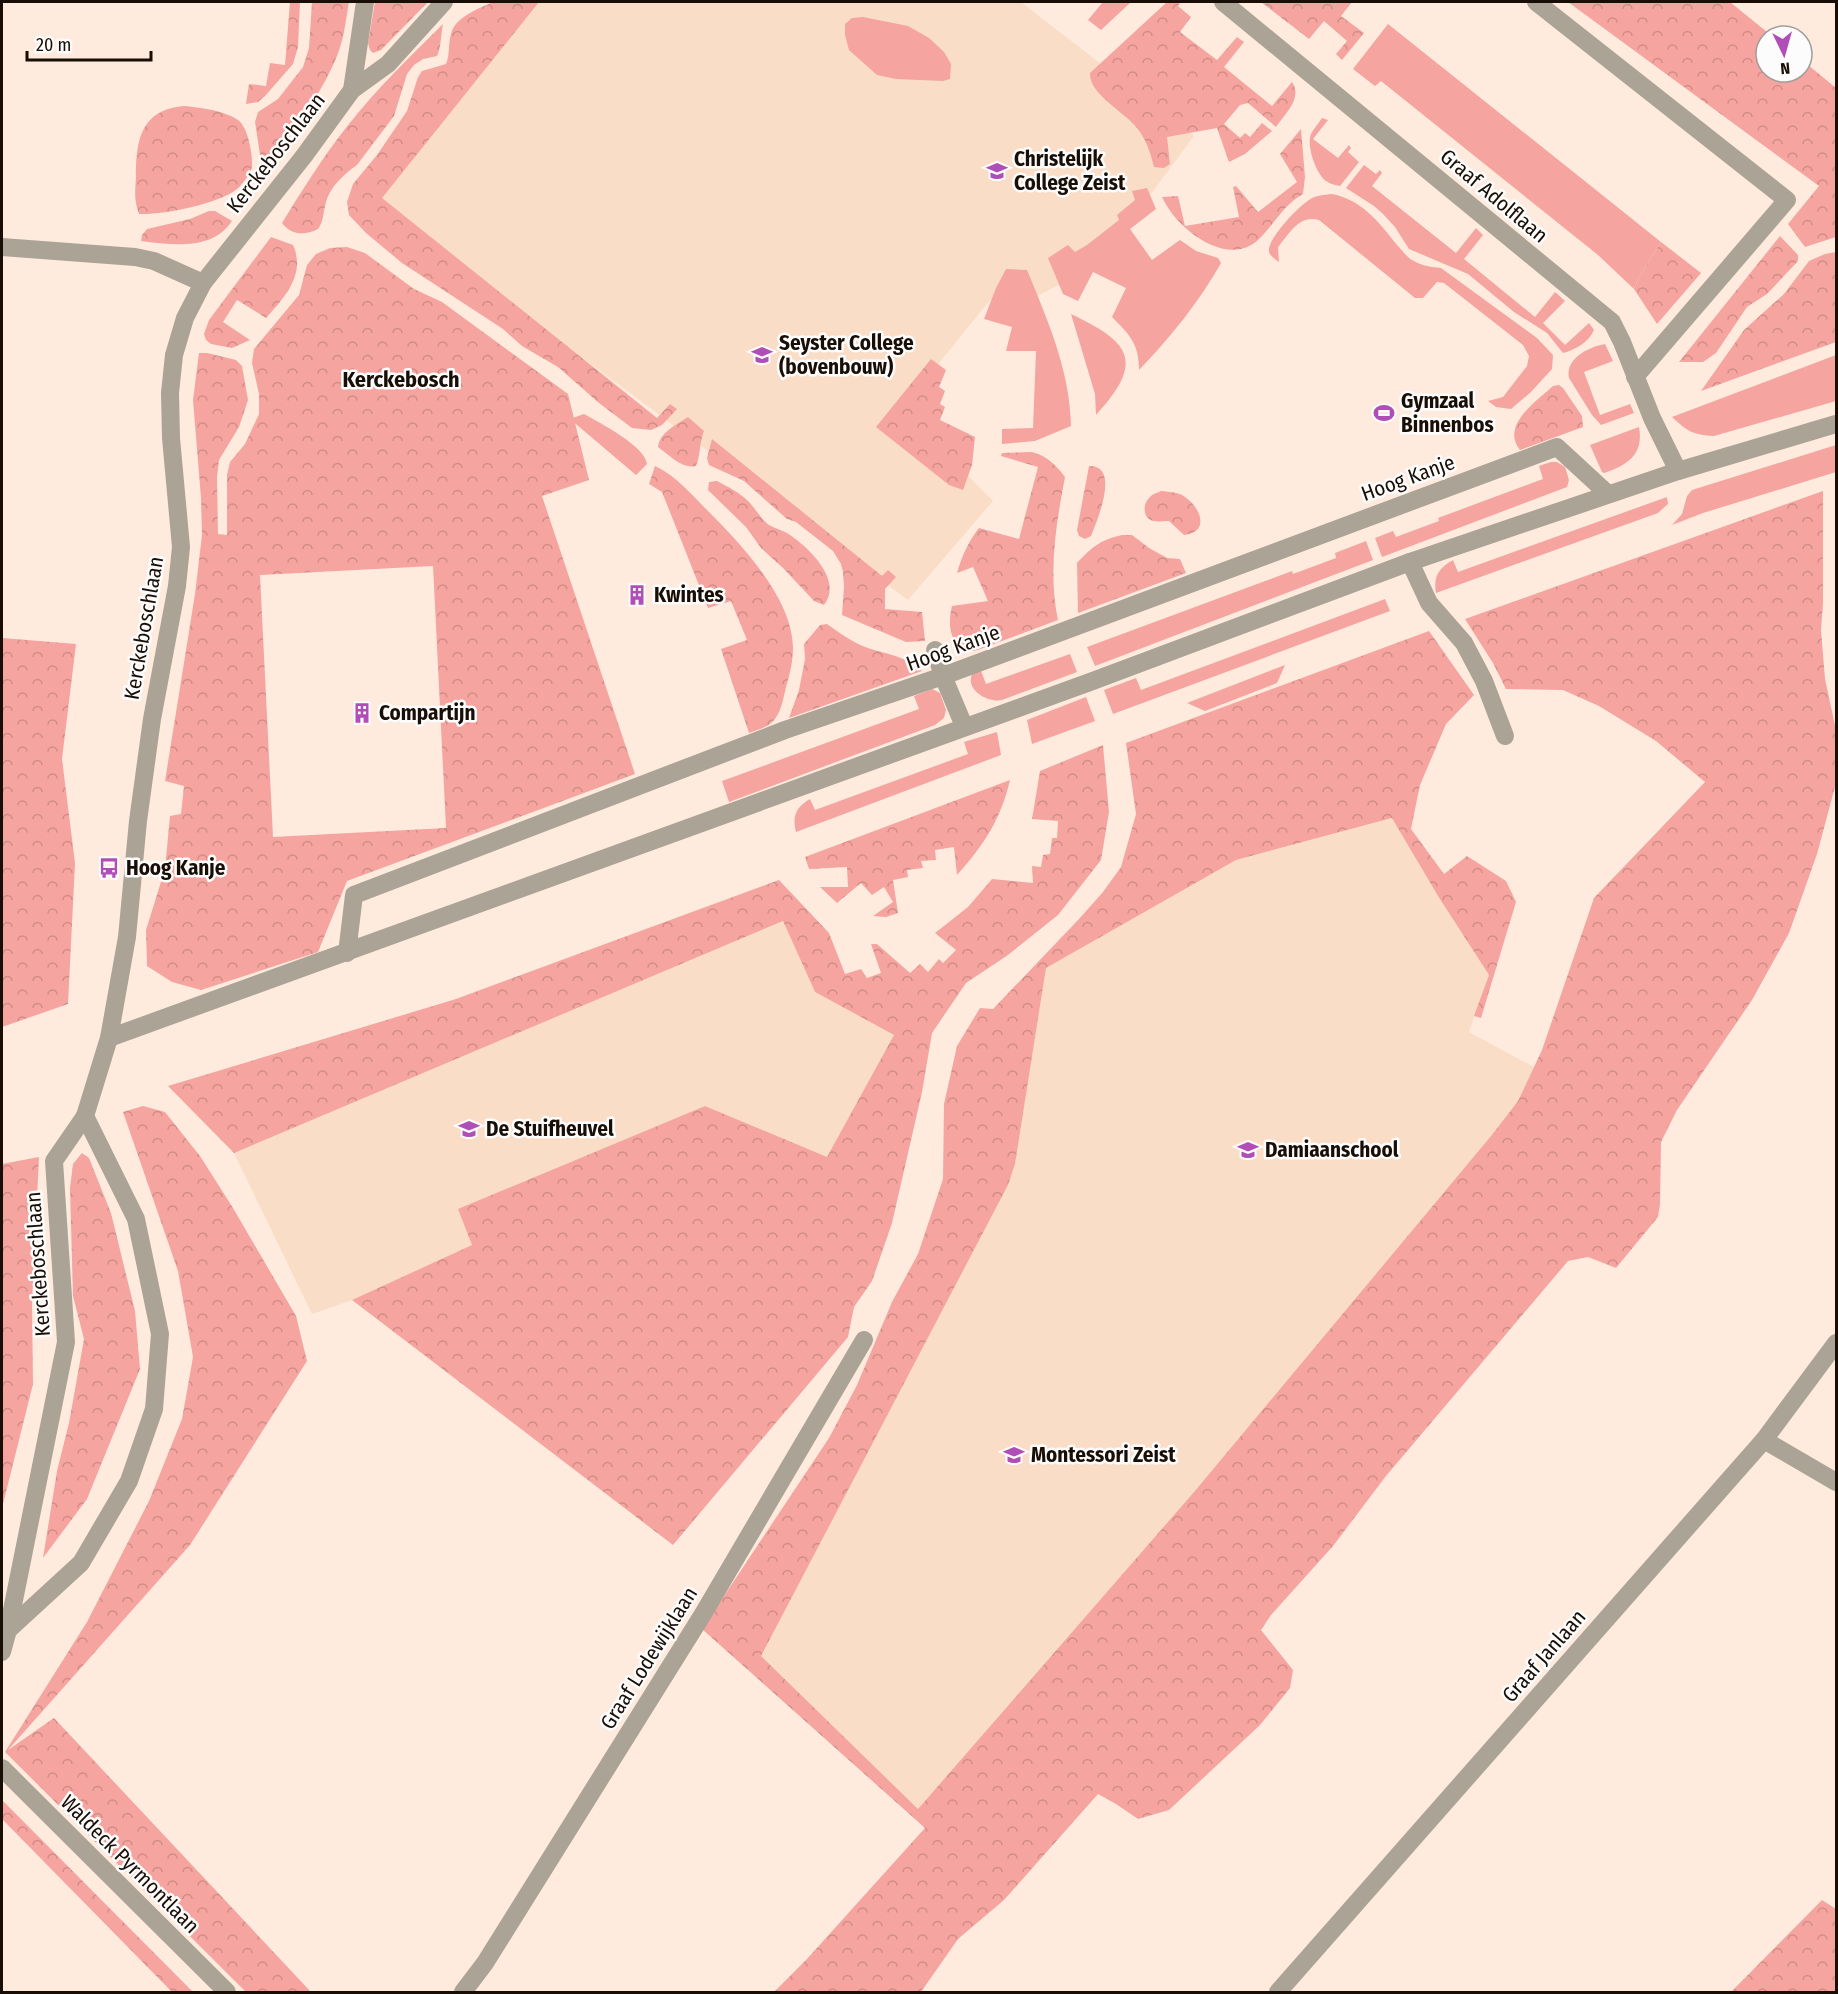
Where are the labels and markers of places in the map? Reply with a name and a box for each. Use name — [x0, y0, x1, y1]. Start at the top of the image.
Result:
place label: Christelijk College Zeist — [1014, 146, 1126, 196]
school or university icon: Christelijk College Zeist — [985, 159, 1009, 183]
place label: Seyster College (bovenbouw) — [779, 330, 914, 380]
school or university icon: Seyster College (bovenbouw) — [750, 343, 774, 367]
place label: Gymzaal Binnenbos — [1401, 388, 1494, 438]
sports icon: Gymzaal Binnenbos — [1372, 401, 1396, 425]
place label: Kwintes — [654, 582, 724, 608]
building icon: Kwintes — [625, 583, 649, 607]
place label: Compartijn — [379, 700, 475, 726]
building icon: Compartijn — [350, 701, 374, 725]
place label: Hoog Kanje — [126, 855, 226, 881]
bus stop icon: Hoog Kanje — [97, 856, 121, 880]
place label: De Stuifheuvel — [486, 1116, 614, 1142]
school or university icon: De Stuifheuvel — [457, 1117, 481, 1141]
place label: Damiaanschool — [1265, 1137, 1399, 1163]
school or university icon: Damiaanschool — [1236, 1138, 1260, 1162]
place label: Montessori Zeist — [1031, 1442, 1176, 1468]
school or university icon: Montessori Zeist — [1002, 1443, 1026, 1467]

